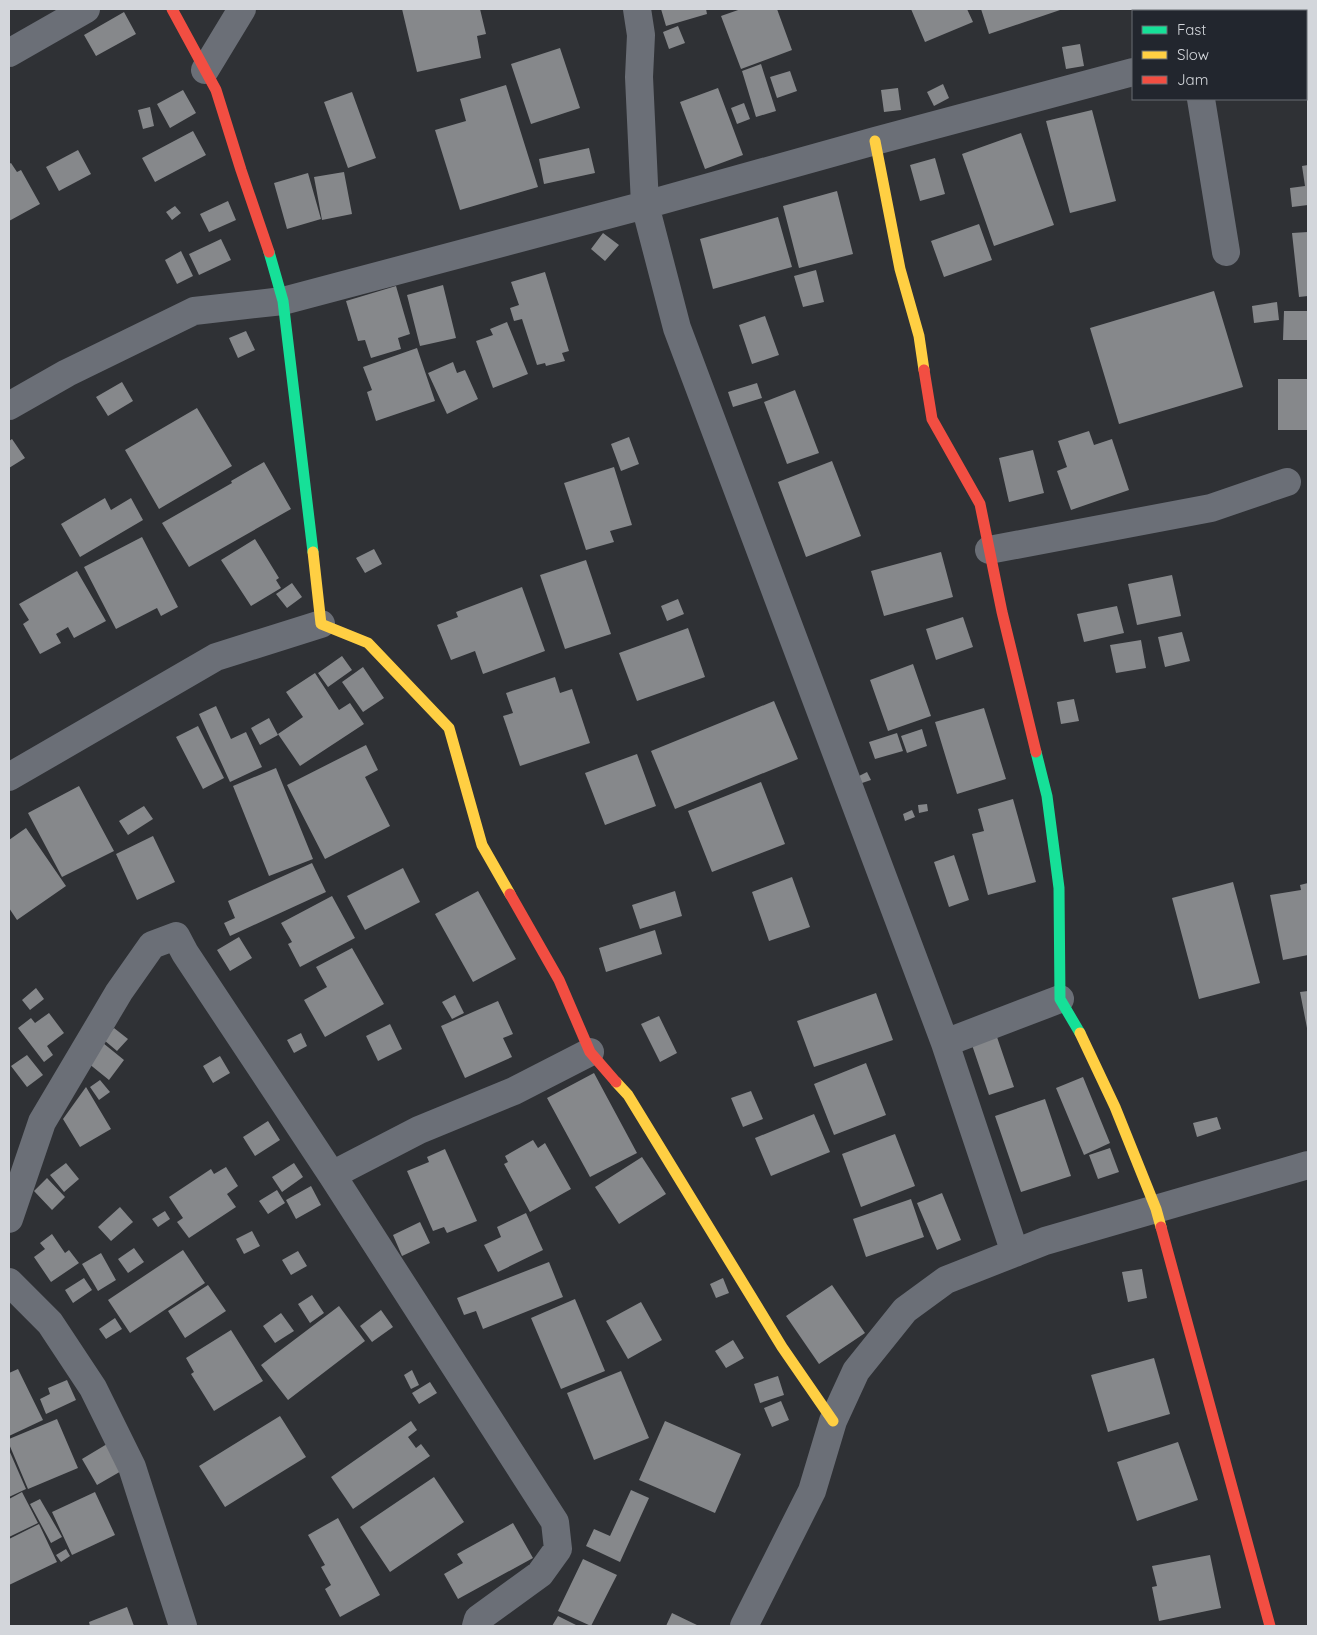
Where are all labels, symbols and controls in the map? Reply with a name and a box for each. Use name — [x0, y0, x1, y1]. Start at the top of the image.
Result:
legend — [1132, 10, 1307, 100]
text: Fast — [1177, 20, 1206, 39]
text: Slow — [1177, 45, 1209, 64]
text: Jam — [1177, 70, 1208, 89]

